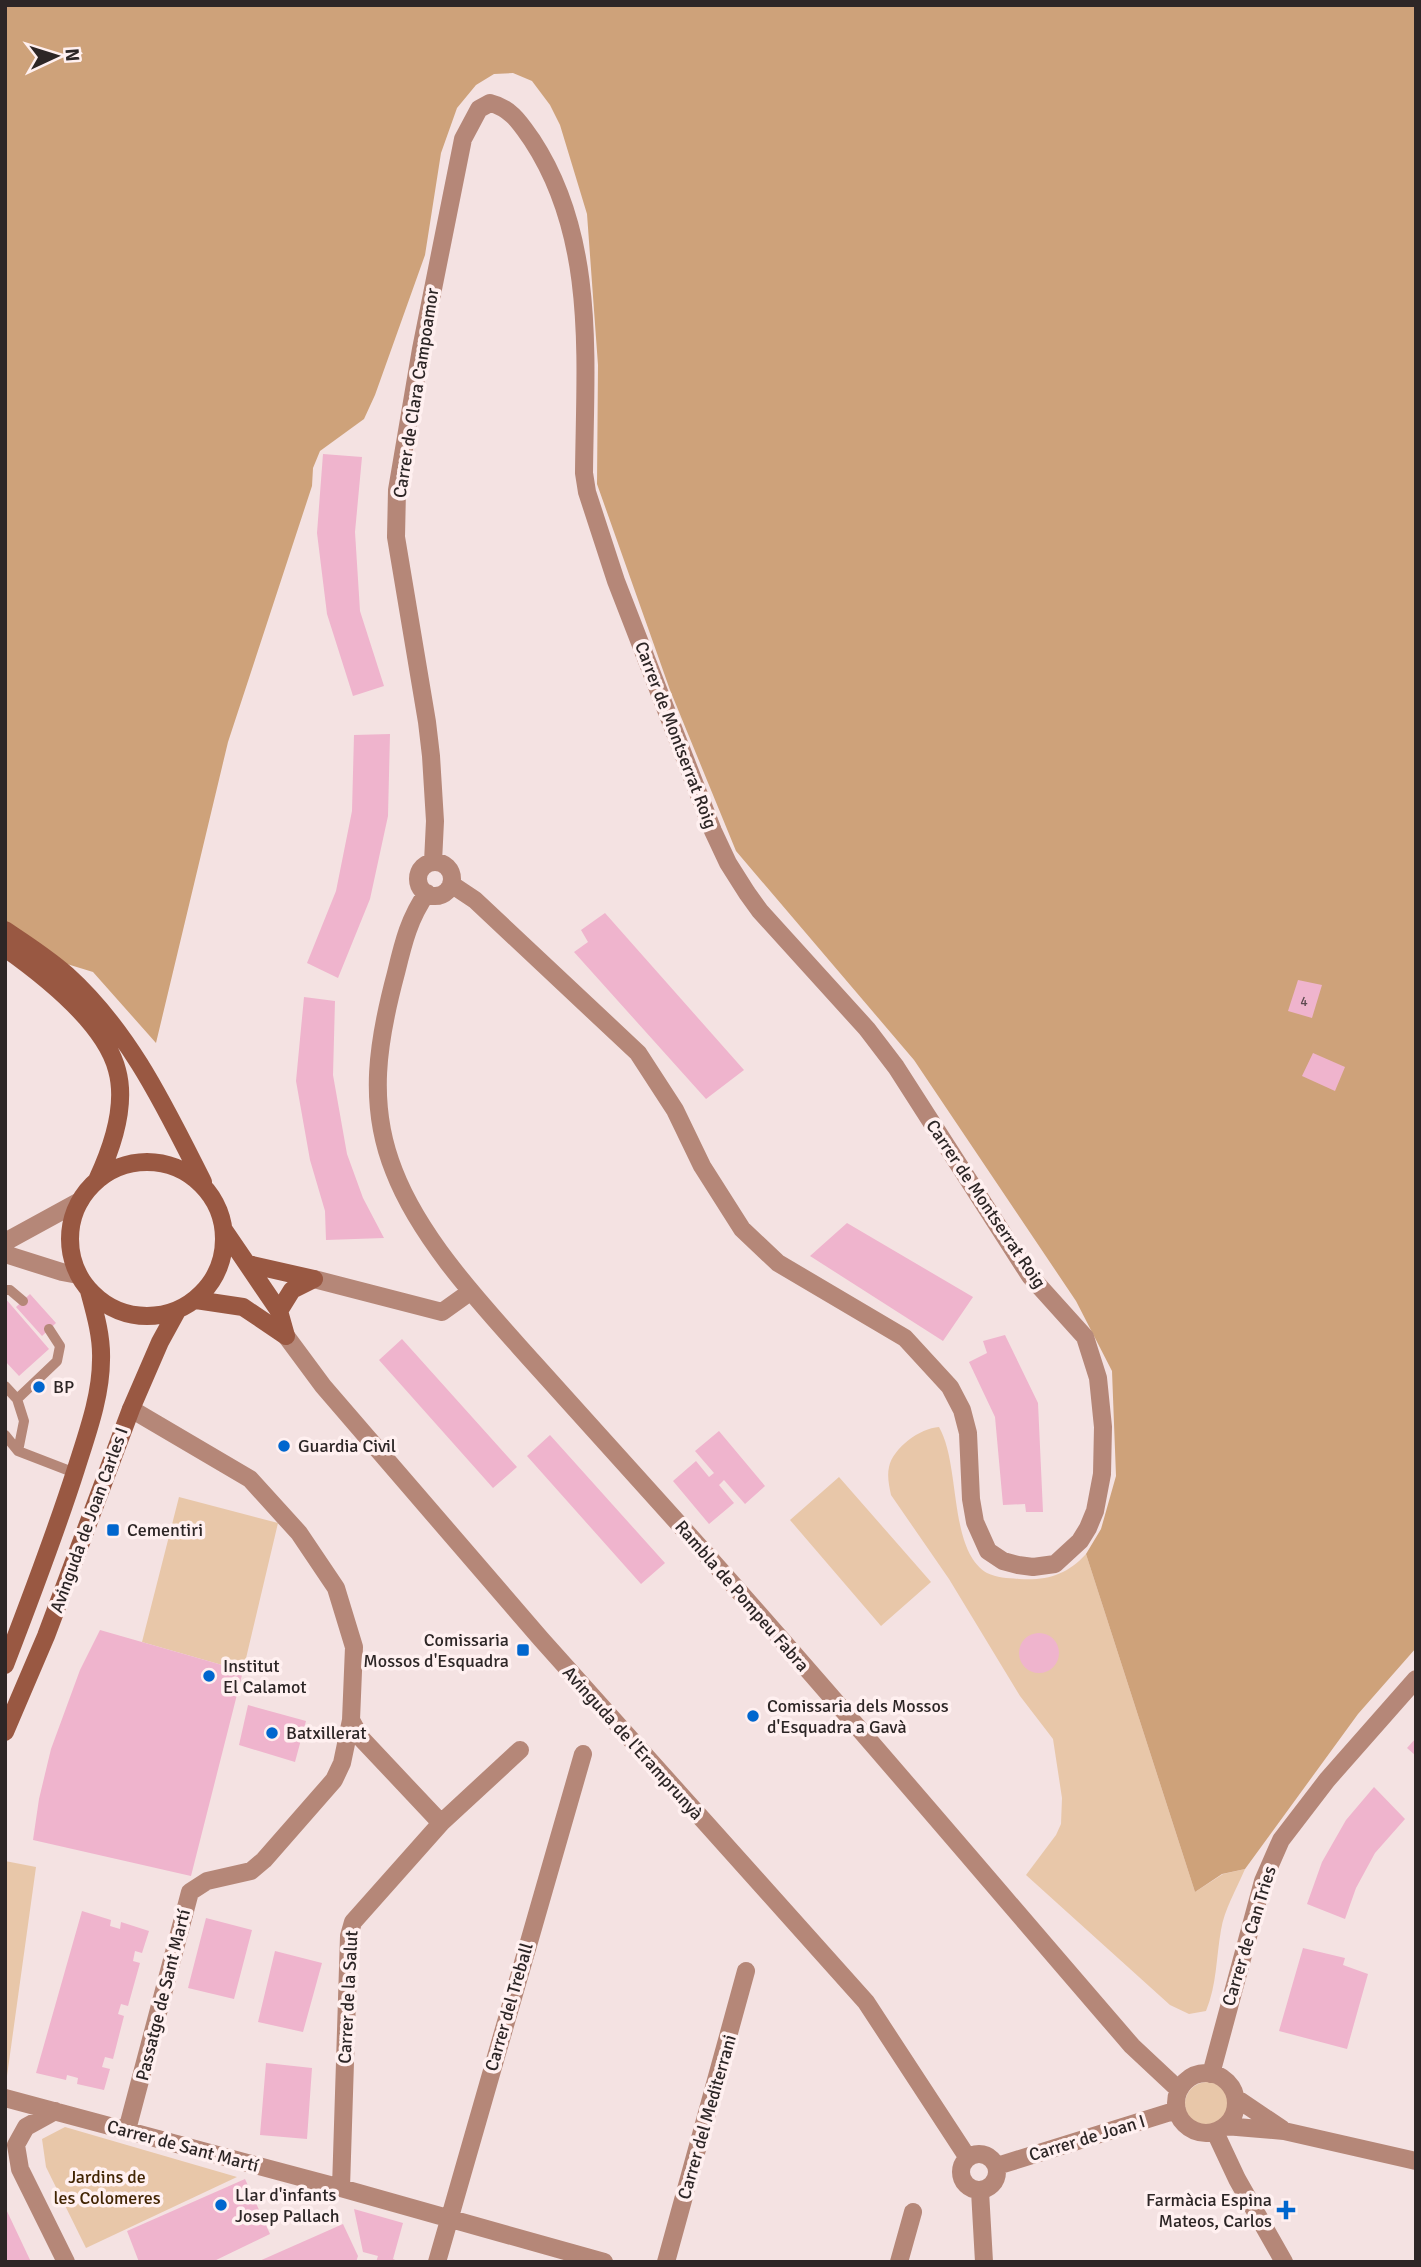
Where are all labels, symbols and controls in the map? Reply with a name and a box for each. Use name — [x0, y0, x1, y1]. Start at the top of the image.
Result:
north arrow — [21, 21, 91, 91]
text: N — [60, 47, 84, 62]
street label: Carrer de Clara Campoamor — [389, 286, 444, 500]
street label: Carrer de Montserrat Roig — [630, 638, 722, 832]
house number: 4 — [1300, 993, 1308, 1010]
street label: Carrer de Montserrat Roig — [921, 1116, 1051, 1292]
place label: BP — [53, 1376, 74, 1398]
marker: BP — [31, 1379, 47, 1395]
street label: Avinguda de Joan Carles I — [45, 1424, 133, 1616]
place label: Guardia Civil — [298, 1435, 396, 1457]
marker: Guardia Civil — [276, 1438, 292, 1454]
street label: Rambla de Pompeu Fabra — [670, 1516, 814, 1676]
place label: Cementiri — [127, 1519, 203, 1541]
marker: Cementiri — [105, 1522, 121, 1538]
place label: Comissaria Mossos d'Esquadra — [363, 1629, 509, 1672]
marker: Comissaria Mossos d'Esquadra — [515, 1642, 531, 1658]
place label: Institut El Calamot — [223, 1655, 307, 1698]
street label: Avinguda de l'Eramprunyà — [558, 1662, 708, 1824]
marker: Institut El Calamot — [201, 1668, 217, 1684]
place label: Comissaria dels Mossos d'Esquadra a Gavà — [767, 1695, 949, 1738]
marker: Comissaria dels Mossos d'Esquadra a Gavà — [745, 1708, 761, 1724]
place label: Batxillerat — [286, 1722, 367, 1744]
marker: Batxillerat — [264, 1725, 280, 1741]
street label: Carrer de Can Tries — [1217, 1863, 1281, 2009]
street label: Passatge de Sant Martí — [131, 1907, 195, 2083]
street label: Carrer de la Salut — [334, 1930, 362, 2064]
street label: Carrer del Treball — [480, 1940, 538, 2074]
street label: Carrer del Mediterrani — [673, 2032, 741, 2202]
street label: Carrer de Joan I — [1026, 2110, 1148, 2166]
street label: Carrer de Sant Martí — [105, 2115, 261, 2177]
park label: Jardins de les Colomeres — [53, 2166, 161, 2209]
place label: Llar d'infants Josep Pallach — [235, 2184, 340, 2227]
place label: Farmàcia Espina Mateos, Carlos — [1146, 2189, 1272, 2232]
marker: Llar d'infants Josep Pallach — [213, 2197, 229, 2213]
marker: Farmàcia Espina Mateos, Carlos — [1278, 2202, 1294, 2218]

